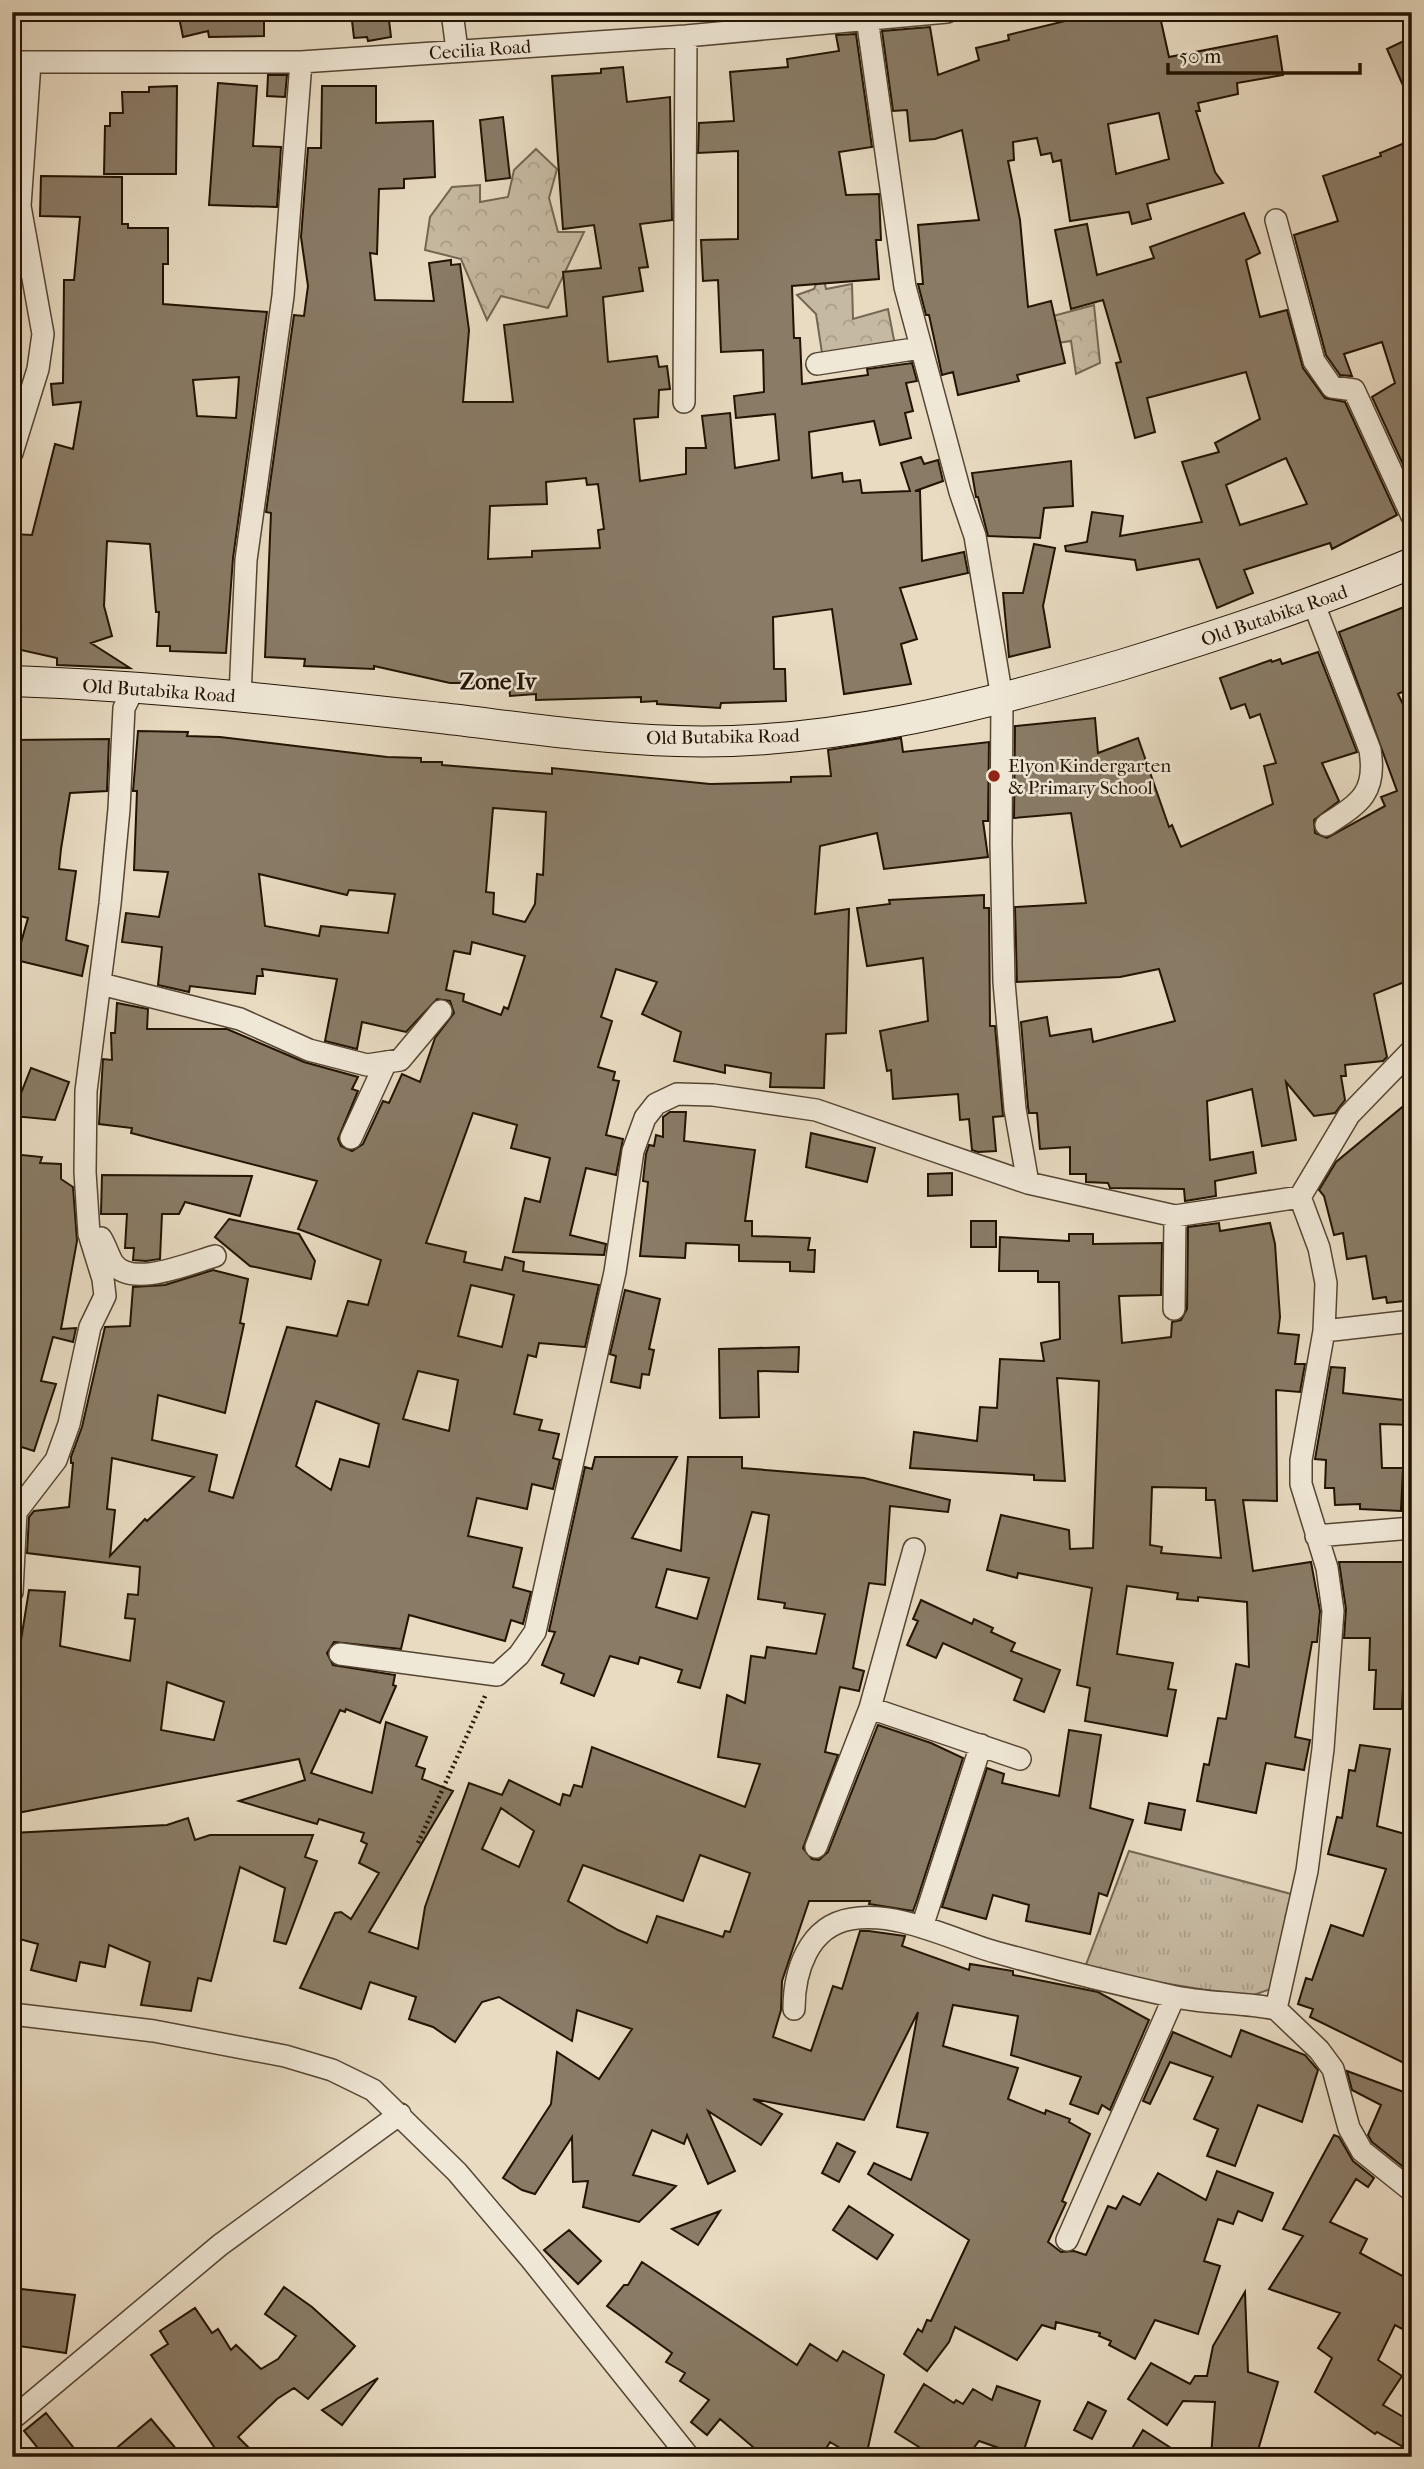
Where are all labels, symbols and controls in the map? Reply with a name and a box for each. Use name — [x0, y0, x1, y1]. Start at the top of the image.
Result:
scale bar — [1168, 32, 1361, 76]
street label: Cecilia Road — [428, 35, 532, 65]
text: 50 m — [1179, 44, 1222, 68]
street label: Old Butabika Road — [1198, 580, 1351, 651]
district label: Zone Iv — [460, 668, 538, 695]
street label: Old Butabika Road — [82, 675, 237, 707]
street label: Old Butabika Road — [646, 725, 801, 749]
place label: Elyon Kindergarten & Primary School — [1008, 755, 1171, 799]
marker: Elyon Kindergarten & Primary School — [986, 768, 1002, 784]

